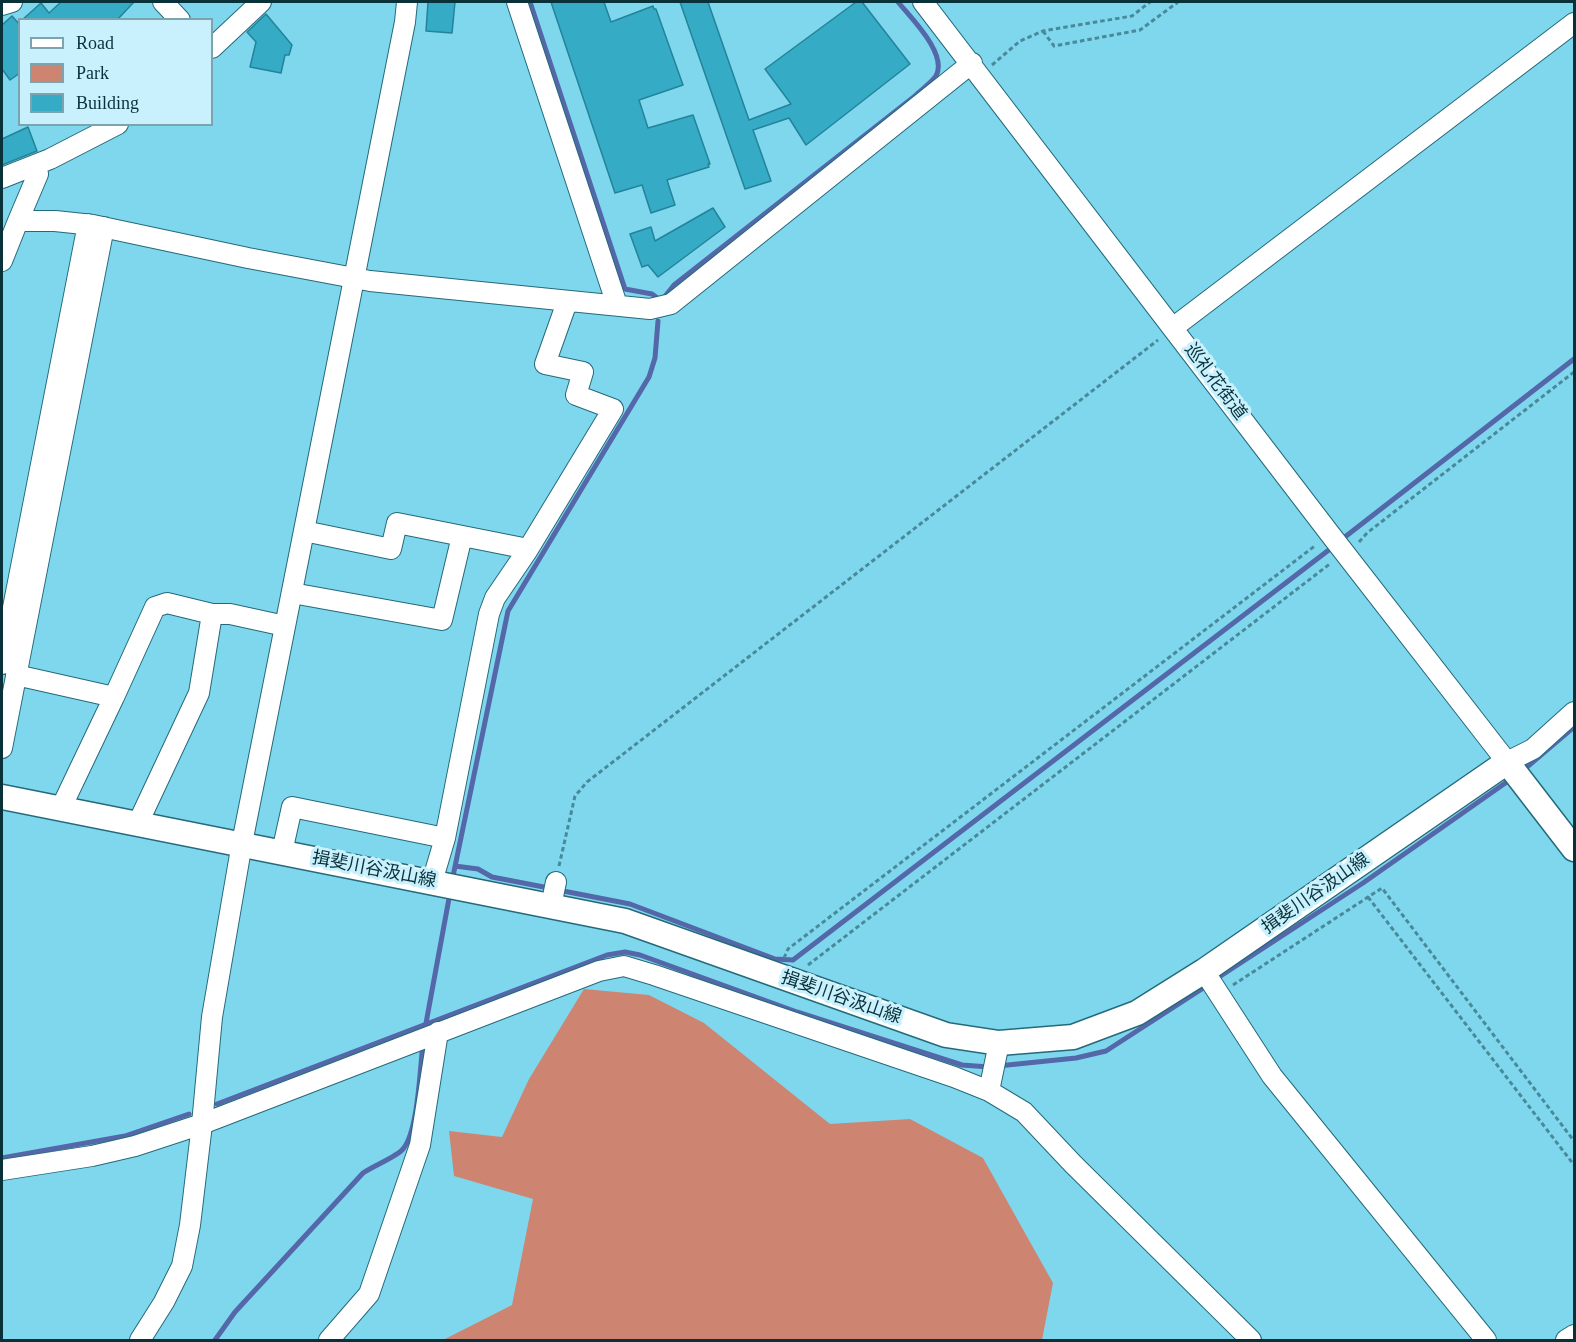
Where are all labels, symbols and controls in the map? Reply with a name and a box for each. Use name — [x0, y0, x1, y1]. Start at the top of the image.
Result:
legend — [18, 18, 213, 126]
text: Road — [76, 33, 114, 53]
text: Park — [76, 63, 109, 83]
text: Building — [76, 93, 139, 113]
street label: 巡礼花街道 — [1179, 340, 1251, 424]
street label: 揖斐川谷汲山線 — [310, 847, 438, 893]
street label: 揖斐川谷汲山線 — [1258, 849, 1374, 939]
street label: 揖斐川谷汲山線 — [778, 967, 904, 1029]

